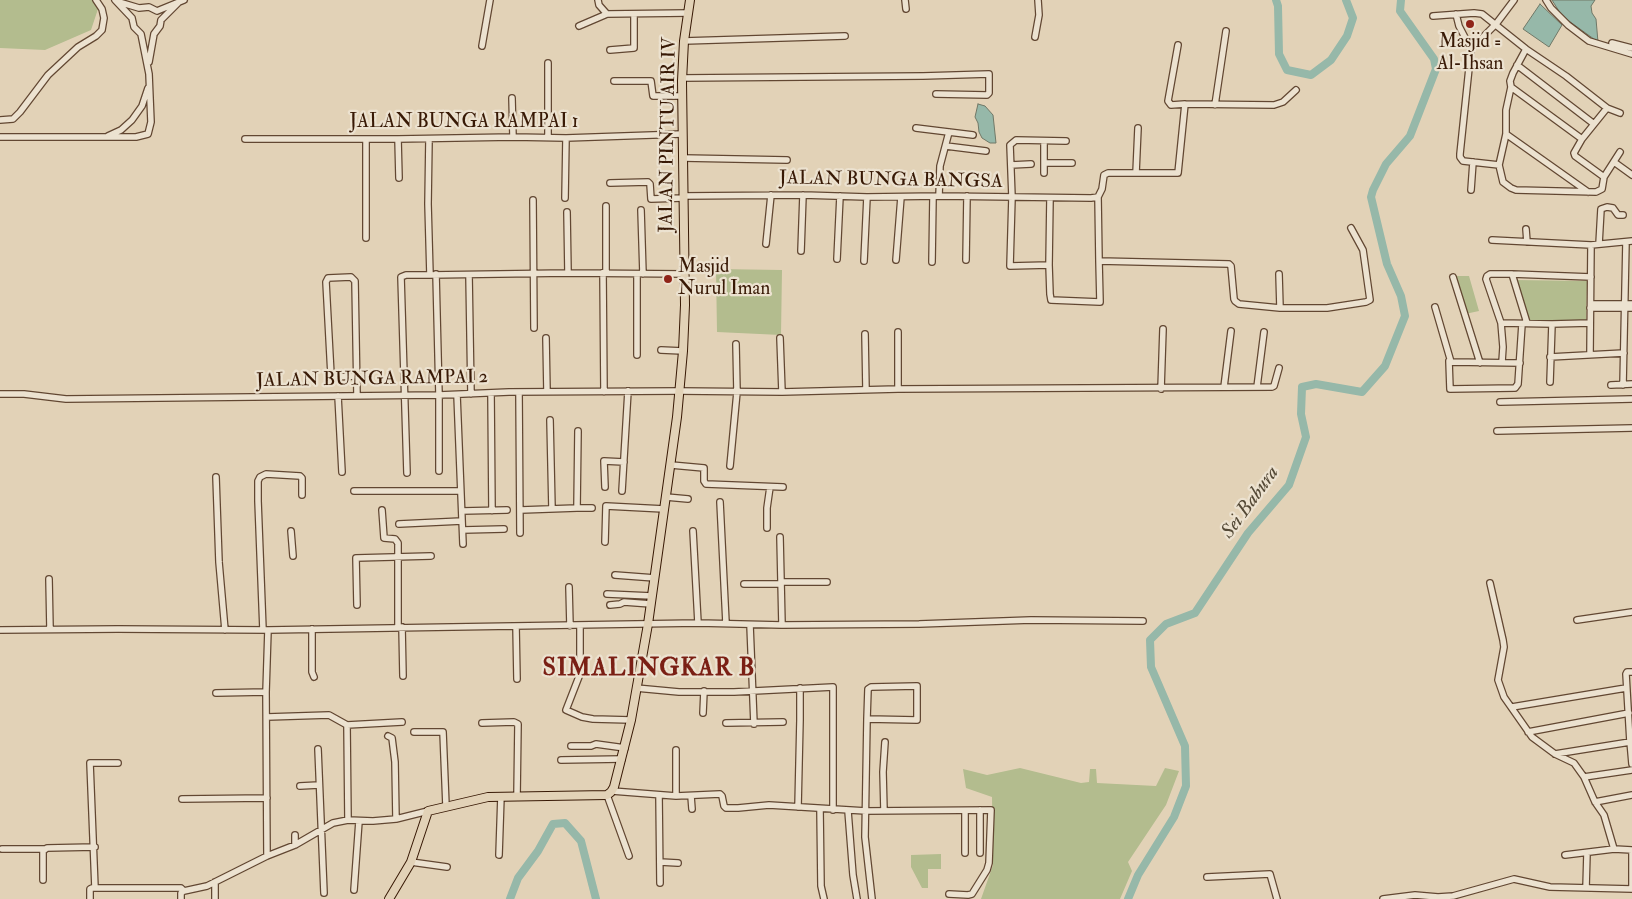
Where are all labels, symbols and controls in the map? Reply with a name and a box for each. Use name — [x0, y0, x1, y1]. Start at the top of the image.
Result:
marker: Masjid = Al-Ihsan — [1464, 18, 1476, 30]
place label: Masjid = Al-Ihsan — [1437, 32, 1503, 76]
street label: JALAN PINTU AIR IV — [656, 37, 682, 233]
street label: JALAN BUNGA RAMPAI 1 — [349, 112, 579, 134]
street label: JALAN BUNGA BANGSA — [779, 168, 1003, 194]
place label: Masjid Nurul Iman — [678, 257, 770, 301]
marker: Masjid Nurul Iman — [662, 273, 674, 285]
street label: JALAN BUNGA RAMPAI 2 — [256, 367, 488, 393]
water label: Sei Babura — [1217, 462, 1285, 544]
district label: SIMALINGKAR B — [541, 656, 757, 684]

